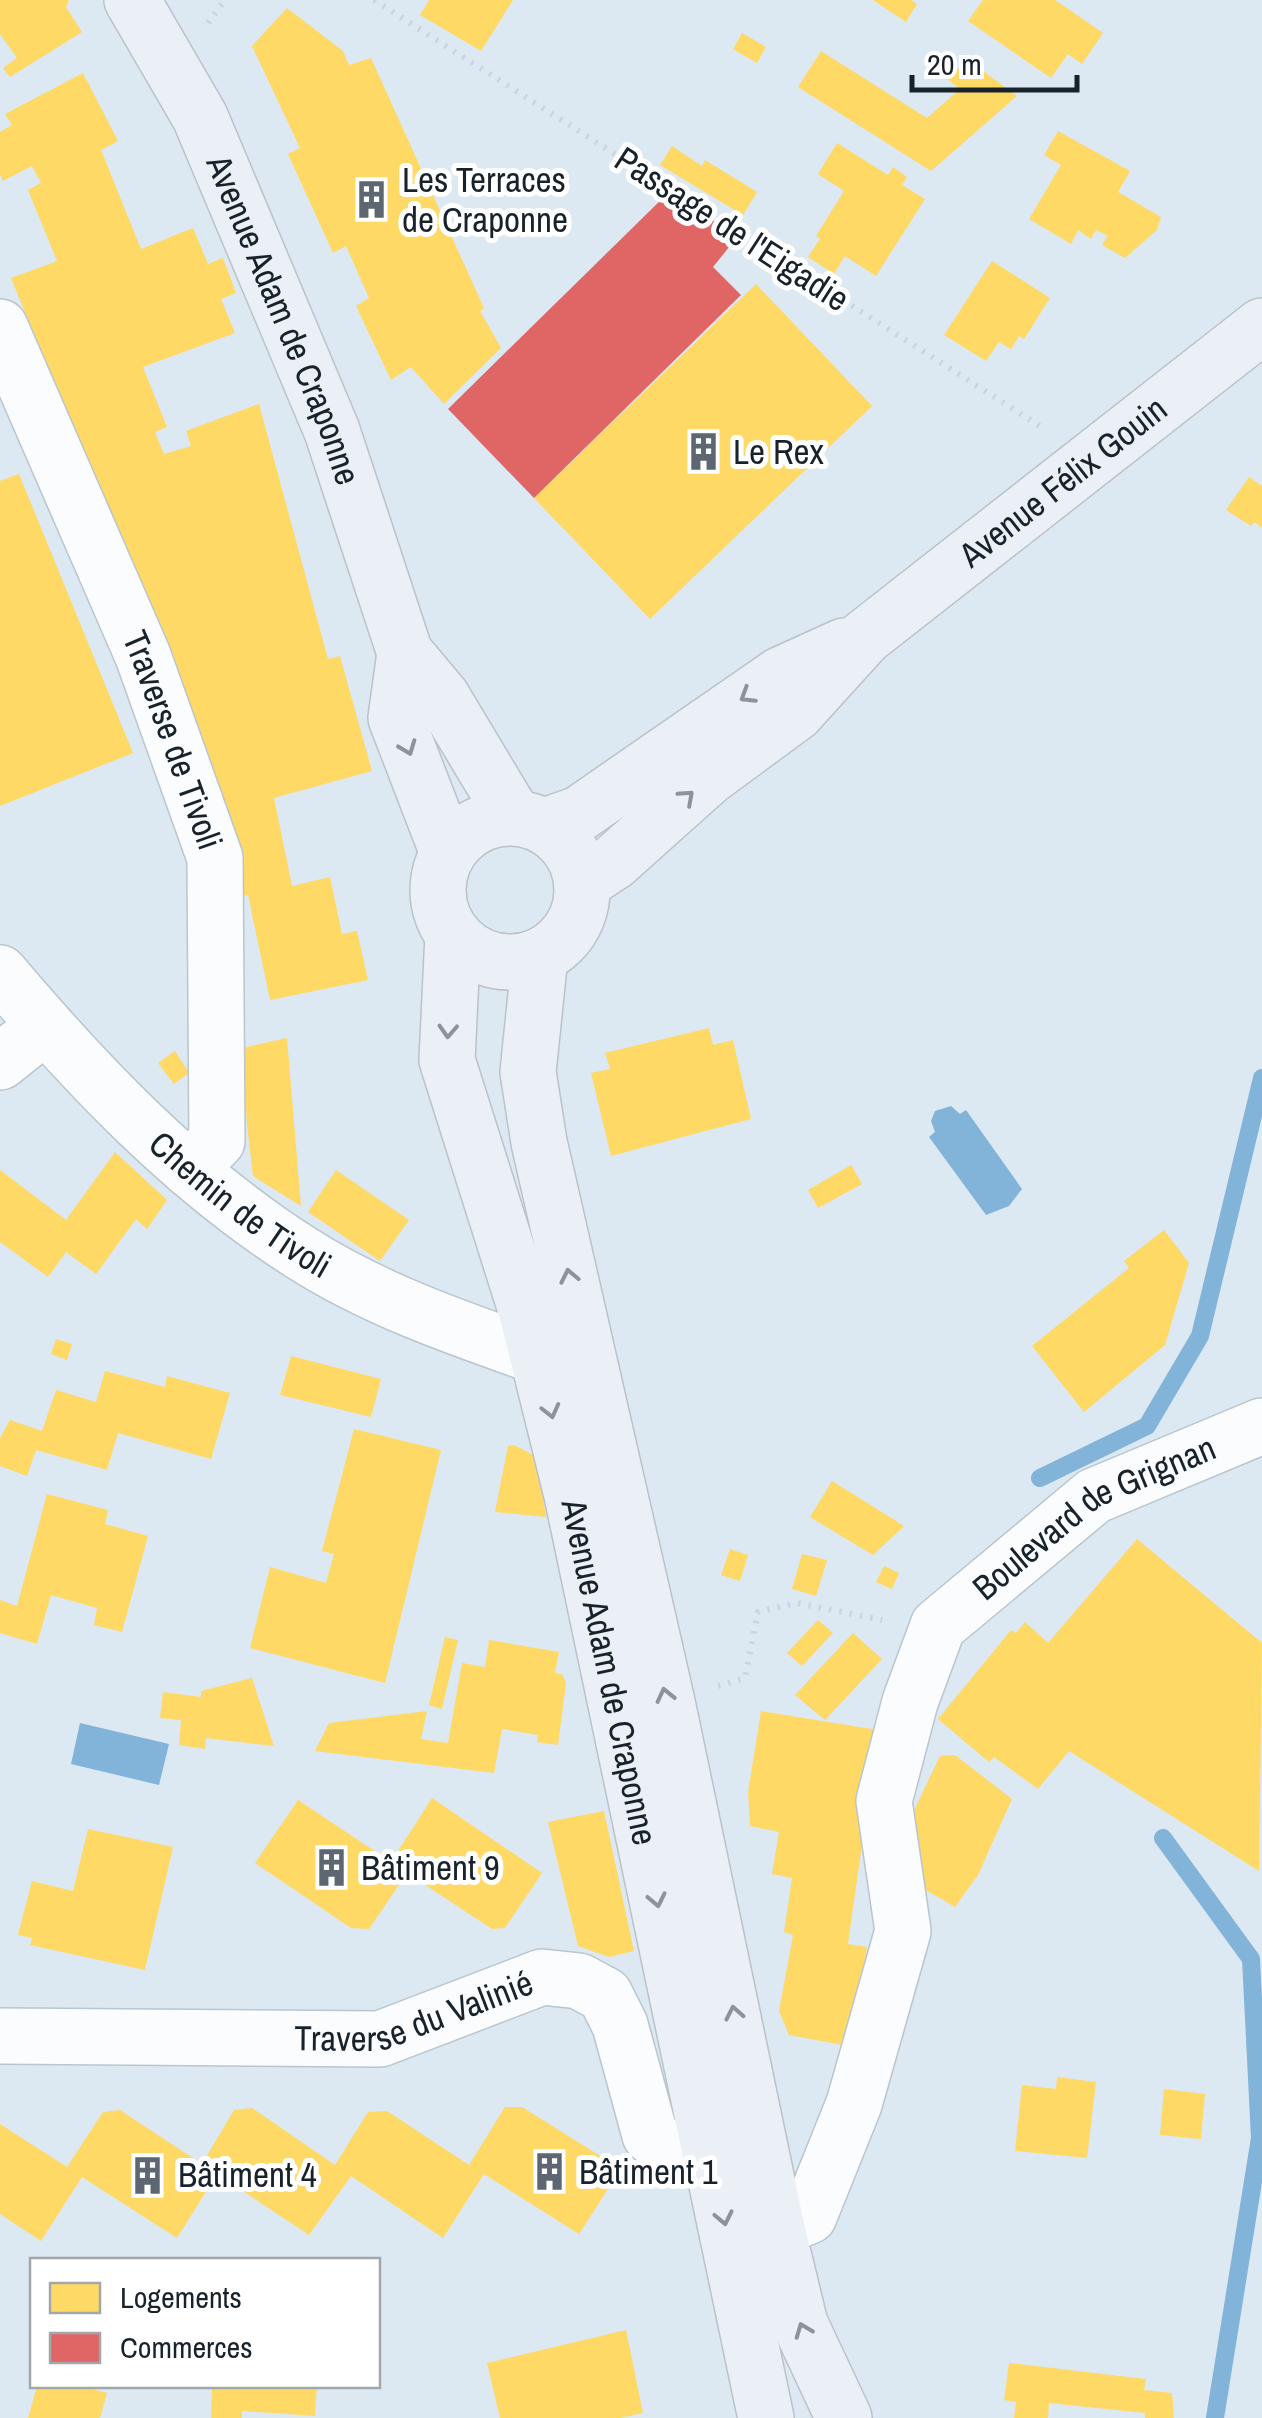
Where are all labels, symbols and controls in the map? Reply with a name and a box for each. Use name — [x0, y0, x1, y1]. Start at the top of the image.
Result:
scale bar — [912, 30, 1077, 92]
text: 20 m — [927, 44, 982, 84]
street label: Passage de l'Eigadie — [606, 135, 858, 322]
street label: Avenue Adam de Craponne — [195, 147, 372, 491]
place label: Les Terraces de Craponne — [402, 156, 568, 243]
building icon: Les Terraces de Craponne — [351, 179, 393, 221]
street label: Avenue Félix Gouin — [948, 385, 1176, 578]
place label: Le Rex — [733, 428, 825, 475]
building icon: Le Rex — [682, 431, 724, 473]
street label: Traverse de Tivoli — [112, 623, 234, 856]
one-way arrow — [740, 683, 758, 702]
one-way arrow — [396, 738, 416, 755]
one-way arrow — [675, 791, 694, 809]
one-way arrow — [438, 1024, 459, 1040]
street label: Chemin de Tivoli — [139, 1120, 340, 1289]
one-way arrow — [560, 1268, 581, 1285]
one-way arrow — [539, 1402, 560, 1419]
street label: Boulevard de Grignan — [962, 1424, 1223, 1611]
street label: Avenue Adam de Craponne — [550, 1494, 669, 1849]
one-way arrow — [656, 1687, 677, 1704]
place label: Bâtiment 9 — [361, 1844, 500, 1891]
building icon: Bâtiment 9 — [310, 1847, 352, 1889]
one-way arrow — [645, 1891, 666, 1908]
street label: Traverse du Valinié — [294, 1959, 539, 2062]
one-way arrow — [724, 2004, 745, 2021]
place label: Bâtiment 1 — [579, 2148, 718, 2195]
place label: Bâtiment 4 — [178, 2151, 317, 2198]
building icon: Bâtiment 1 — [528, 2151, 570, 2193]
building icon: Bâtiment 4 — [127, 2154, 169, 2196]
one-way arrow — [713, 2209, 734, 2226]
legend — [30, 2258, 380, 2388]
text: Logements — [120, 2277, 242, 2317]
one-way arrow — [794, 2322, 815, 2339]
text: Commerces — [120, 2327, 253, 2367]

